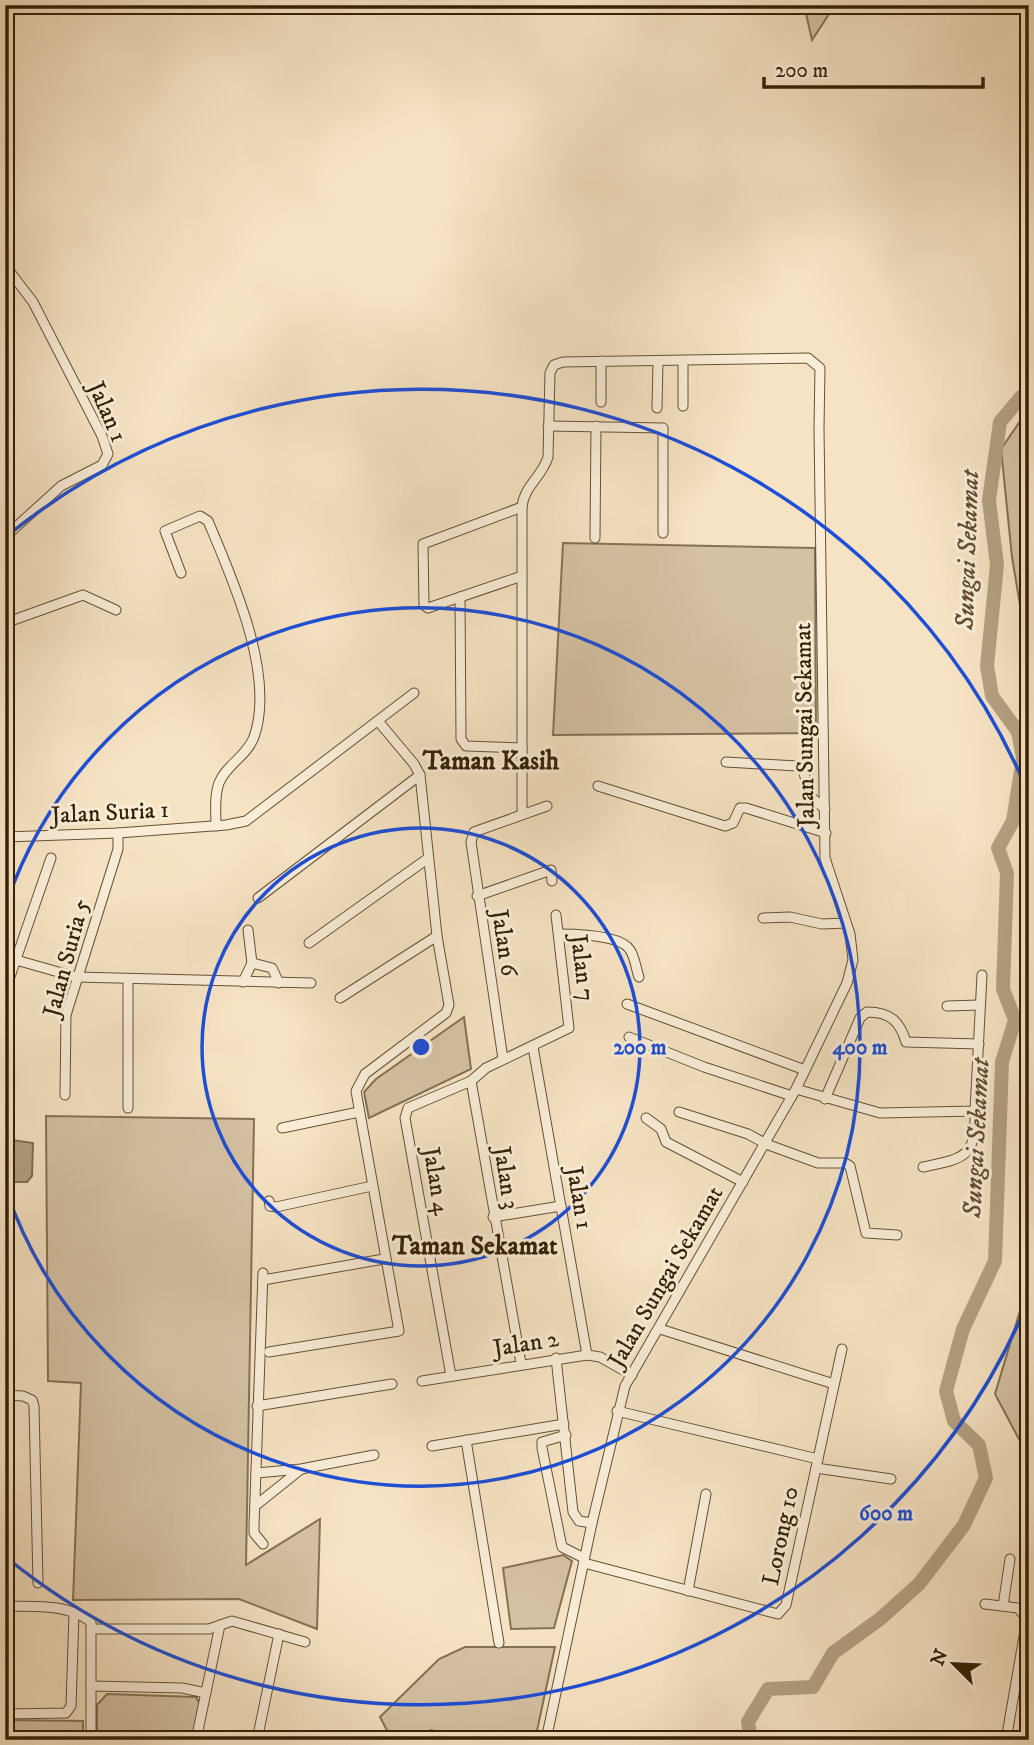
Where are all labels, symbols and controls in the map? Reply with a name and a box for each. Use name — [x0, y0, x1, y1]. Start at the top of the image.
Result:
scale bar — [764, 46, 983, 90]
text: 200 m — [775, 58, 828, 84]
street label: Jalan 1 — [80, 375, 134, 447]
water label: Sungai Sekamat — [949, 467, 987, 631]
street label: Jalan Sungai Sekamat — [788, 622, 822, 830]
district label: Taman Kasih — [422, 745, 560, 778]
street label: Jalan Suria 1 — [48, 795, 170, 831]
street label: Jalan Suria 5 — [36, 896, 97, 1022]
street label: Jalan 6 — [484, 906, 524, 980]
street label: Jalan 7 — [563, 931, 601, 1003]
centre of rings — [409, 1035, 433, 1059]
text: 200 m — [613, 1035, 667, 1061]
text: 400 m — [833, 1035, 888, 1061]
water label: Sungai Sekamat — [956, 1055, 998, 1220]
street label: Jalan 3 — [486, 1142, 526, 1212]
street label: Jalan 4 — [415, 1143, 457, 1218]
street label: Jalan 1 — [558, 1162, 599, 1232]
street label: Jalan Sungai Sekamat — [601, 1181, 730, 1375]
district label: Taman Sekamat — [391, 1230, 558, 1263]
street label: Jalan 2 — [489, 1324, 561, 1364]
street label: Lorong 10 — [756, 1484, 806, 1588]
text: 600 m — [859, 1501, 913, 1527]
north arrow — [918, 1630, 988, 1700]
text: N — [926, 1646, 954, 1670]

